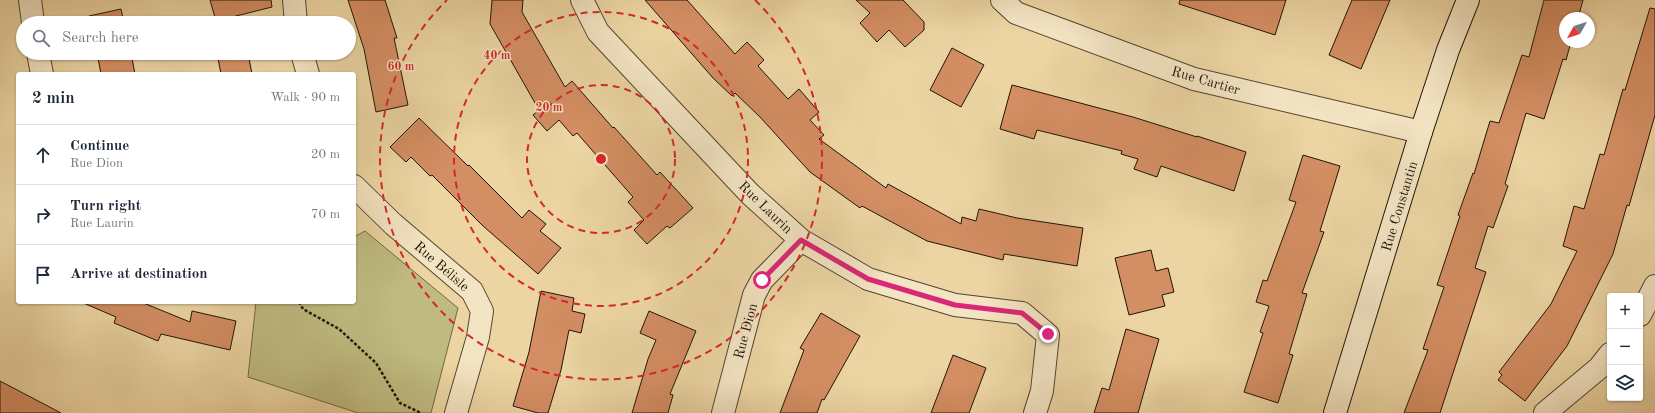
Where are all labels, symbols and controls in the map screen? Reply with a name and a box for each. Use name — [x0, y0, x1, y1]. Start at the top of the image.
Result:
north arrow — [1559, 12, 1595, 48]
search box — [16, 16, 356, 60]
icon: search — [30, 27, 52, 49]
text: Search here — [62, 31, 139, 46]
text: 40 m — [484, 50, 511, 62]
text: 60 m — [388, 61, 415, 73]
street label: Rue Cartier — [1170, 64, 1242, 98]
text: 2 min — [32, 90, 75, 107]
text: Walk · 90 m — [271, 91, 340, 104]
text: 20 m — [536, 102, 563, 114]
text: Continue — [70, 139, 129, 154]
icon: ahead — [32, 144, 54, 166]
text: 20 m — [311, 148, 340, 161]
centre of rings — [594, 152, 608, 166]
text: Rue Dion — [70, 157, 123, 170]
street label: Rue Constantin — [1380, 159, 1420, 253]
street label: Rue Laurin — [736, 179, 795, 237]
text: Turn right — [70, 199, 141, 214]
icon: right — [32, 204, 54, 226]
text: 70 m — [311, 208, 340, 221]
text: Rue Laurin — [70, 217, 134, 230]
street label: Rue Bélisle — [411, 239, 472, 294]
icon: arrive — [32, 264, 54, 286]
text: Arrive at destination — [70, 267, 208, 282]
route start — [753, 271, 771, 289]
map controls — [1607, 293, 1643, 401]
button: + — [1607, 293, 1643, 329]
street label: Rue Dion — [732, 301, 760, 361]
route end — [1039, 325, 1057, 343]
button: − — [1607, 329, 1643, 365]
button: layers — [1607, 365, 1643, 401]

